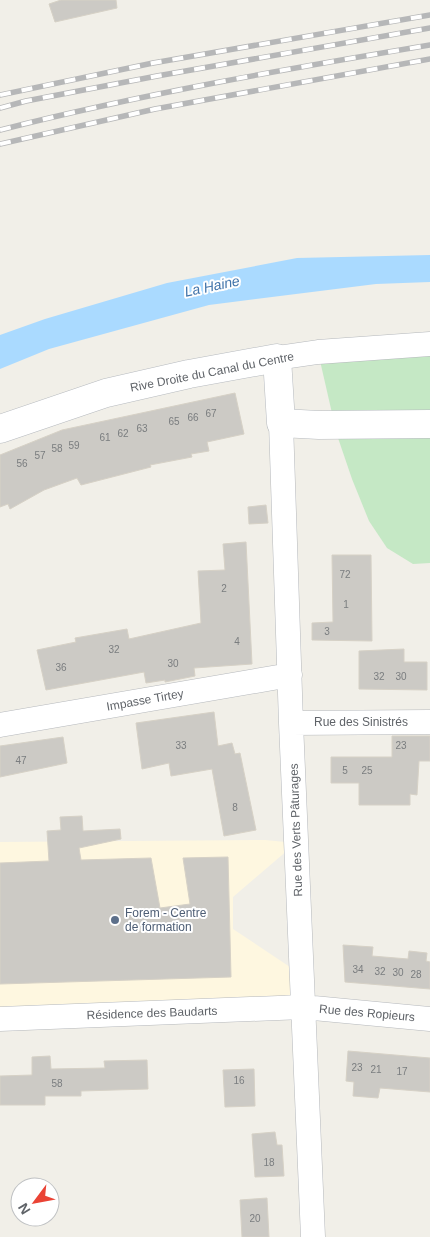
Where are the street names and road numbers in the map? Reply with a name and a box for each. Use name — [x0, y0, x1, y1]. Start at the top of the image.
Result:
street label: Rive Droite du Canal du Centre — [129, 349, 295, 395]
street label: Impasse Tirtey — [105, 686, 185, 714]
street label: Rue des Sinistrés — [314, 715, 408, 729]
street label: Rue des Verts Pâturages — [287, 763, 305, 897]
street label: Rue des Ropieurs — [319, 1002, 415, 1024]
street label: Résidence des Baudarts — [86, 1004, 218, 1022]

